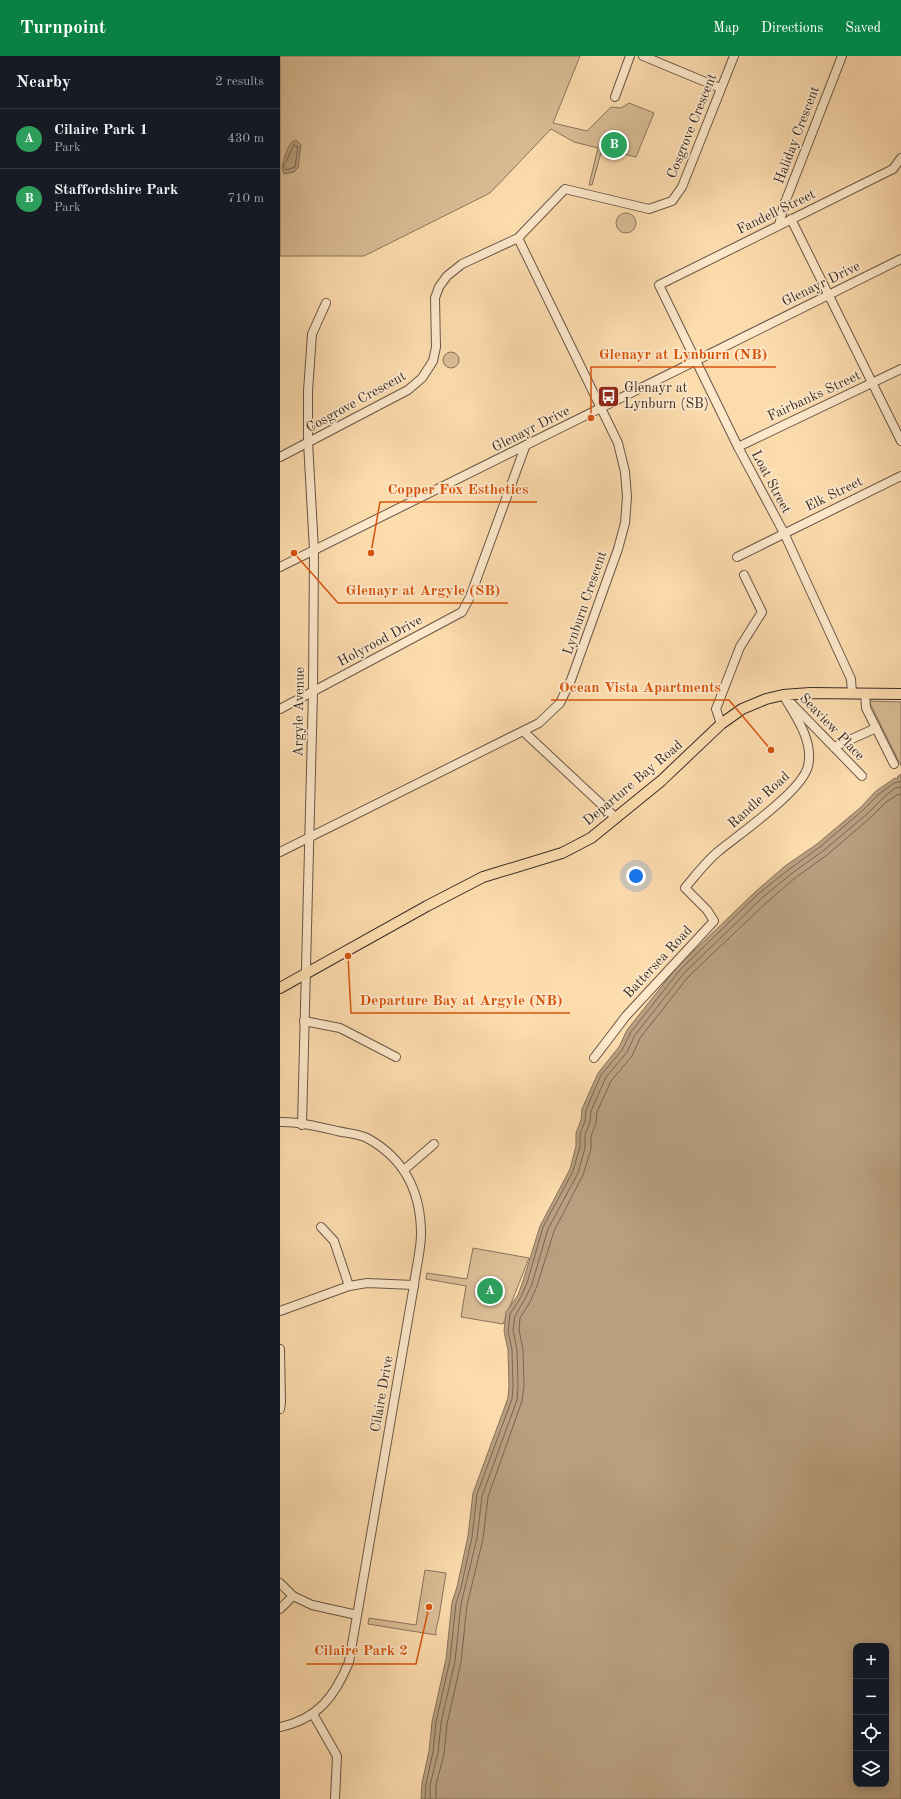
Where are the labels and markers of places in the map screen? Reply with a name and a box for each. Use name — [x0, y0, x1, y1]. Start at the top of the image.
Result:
pin: B — [601, 130, 627, 160]
callout: Glenayr at Lynburn (NB) — [591, 340, 776, 367]
place label: Glenayr at Lynburn (SB) — [624, 381, 709, 411]
bus stop icon: Glenayr at Lynburn (SB) — [596, 383, 622, 409]
callout: Copper Fox Esthetics — [380, 475, 537, 502]
callout: Glenayr at Argyle (SB) — [338, 576, 508, 603]
callout: Ocean Vista Apartments — [551, 673, 729, 700]
callout: Departure Bay at Argyle (NB) — [351, 986, 570, 1013]
pin: A — [477, 1276, 503, 1306]
callout: Cilaire Park 2 — [306, 1637, 416, 1664]

